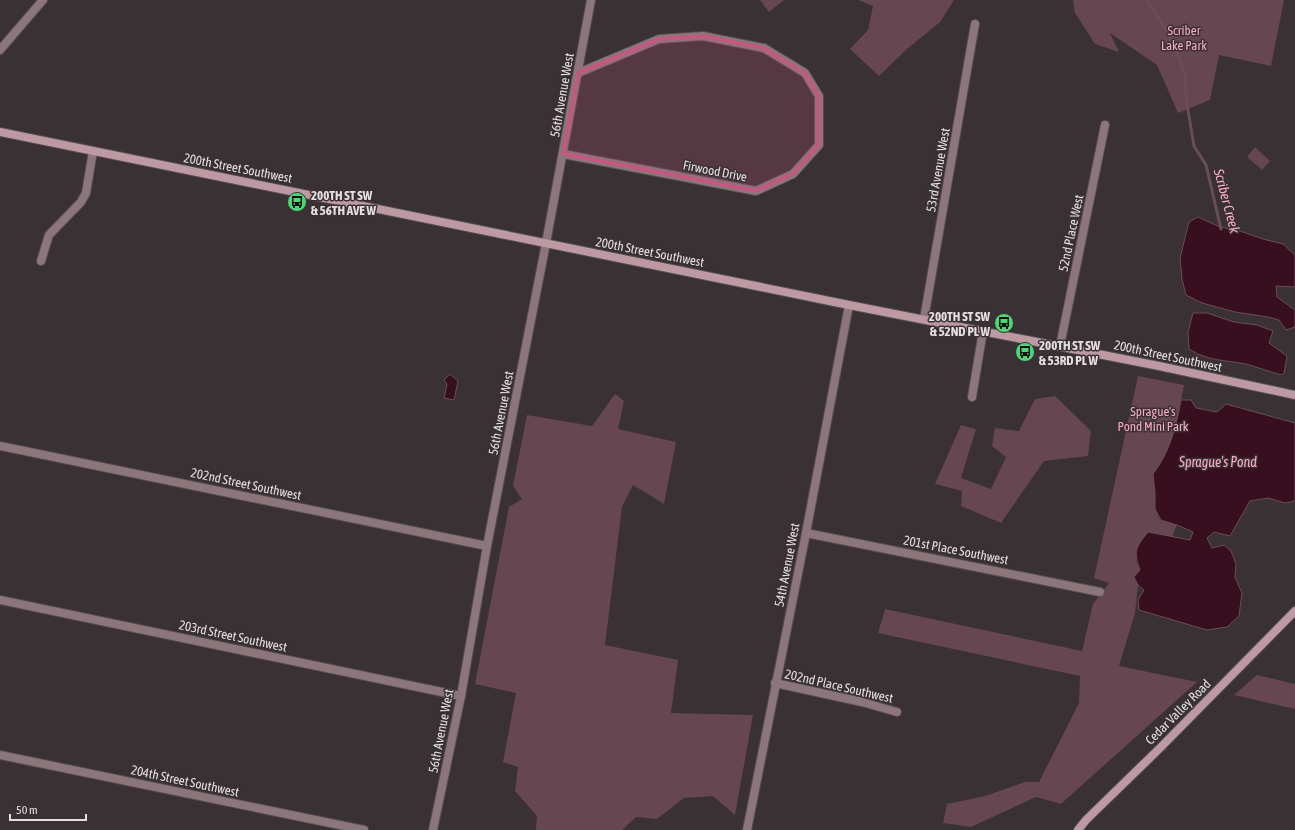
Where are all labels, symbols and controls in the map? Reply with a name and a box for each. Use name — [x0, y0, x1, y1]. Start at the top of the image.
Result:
park label: Scriber Lake Park — [1161, 23, 1207, 53]
street label: 56th Avenue West — [547, 52, 577, 138]
street label: 53rd Avenue West — [923, 127, 953, 213]
street label: 200th Street Southwest — [182, 150, 294, 186]
street label: Firwood Drive — [682, 157, 748, 185]
water label: Scriber Creek — [1210, 166, 1243, 236]
place label: 200TH ST SW & 56TH AVE W — [311, 188, 377, 218]
bus stop icon: 200TH ST SW & 56TH AVE W — [286, 191, 308, 213]
street label: 52nd Place West — [1056, 193, 1087, 273]
street label: 200th Street Southwest — [594, 234, 706, 270]
place label: 200TH ST SW & 52ND PL W — [929, 309, 991, 339]
bus stop icon: 200TH ST SW & 52ND PL W — [993, 312, 1015, 334]
street label: 200th Street Southwest — [1113, 337, 1224, 375]
place label: 200TH ST SW & 53RD PL W — [1039, 338, 1101, 368]
bus stop icon: 200TH ST SW & 53RD PL W — [1014, 341, 1036, 363]
street label: 56th Avenue West — [486, 370, 517, 456]
park label: Sprague's Pond Mini Park — [1117, 404, 1189, 434]
water label: Sprague's Pond — [1178, 454, 1257, 470]
street label: 202nd Street Southwest — [189, 465, 303, 503]
street label: 54th Avenue West — [772, 522, 803, 608]
street label: 201st Place Southwest — [902, 532, 1010, 568]
street label: 203rd Street Southwest — [178, 617, 289, 655]
street label: 202nd Place Southwest — [783, 666, 895, 706]
street label: Cedar Valley Road — [1142, 676, 1214, 748]
street label: 56th Avenue West — [426, 688, 457, 774]
street label: 204th Street Southwest — [130, 762, 241, 800]
scale bar — [10, 796, 86, 822]
text: 50 m — [16, 803, 38, 817]

